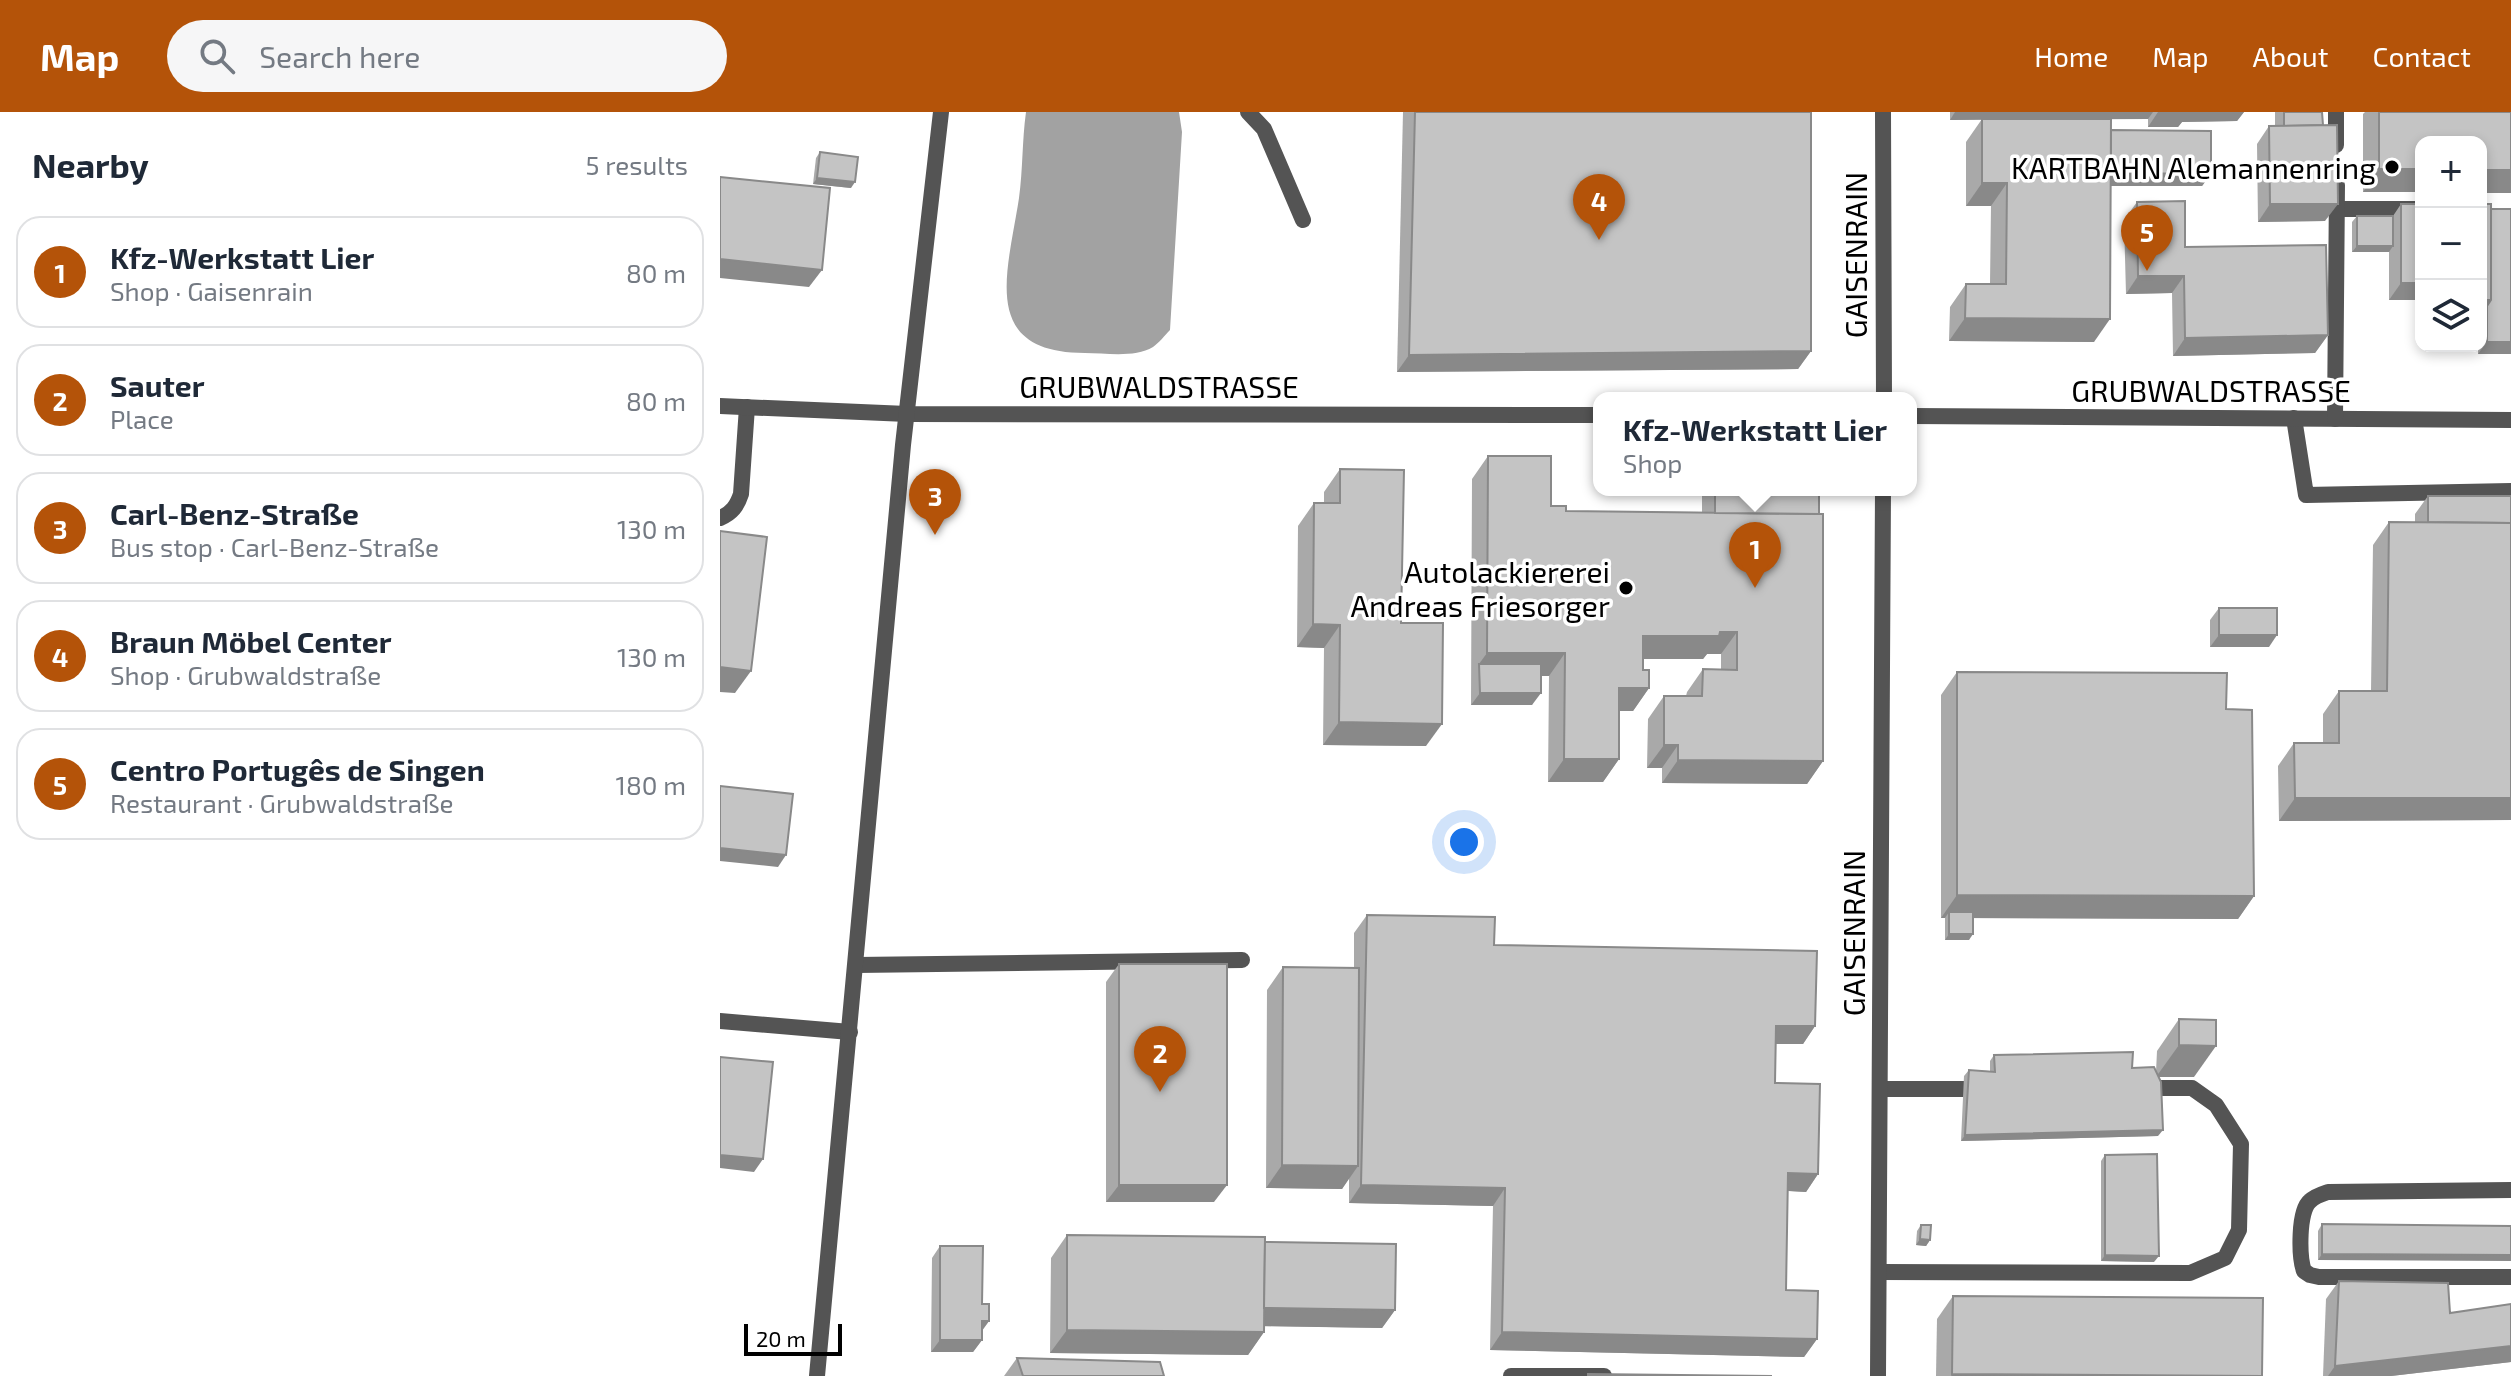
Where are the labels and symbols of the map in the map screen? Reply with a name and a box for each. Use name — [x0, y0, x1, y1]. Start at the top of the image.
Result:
place label: KARTBAHN Alemannenring — [2011, 149, 2376, 185]
marker: KARTBAHN Alemannenring — [2383, 158, 2401, 176]
street label: GAISENRAIN — [1837, 172, 1873, 338]
pin: 4 — [1573, 174, 1625, 240]
pin: 5 — [2121, 205, 2173, 271]
street label: GRUBWALDSTRASSE — [1019, 368, 1299, 404]
street label: GRUBWALDSTRASSE — [2071, 372, 2351, 408]
pin: 3 — [909, 469, 961, 535]
pin: 1 — [1729, 522, 1781, 588]
place label: Autolackiererei Andreas Friesorger — [1350, 553, 1610, 623]
marker: Autolackiererei Andreas Friesorger — [1617, 579, 1635, 597]
your location — [1444, 822, 1484, 862]
street label: GAISENRAIN — [1835, 850, 1871, 1016]
pin: 2 — [1134, 1026, 1186, 1092]
scale bar — [744, 1320, 842, 1356]

